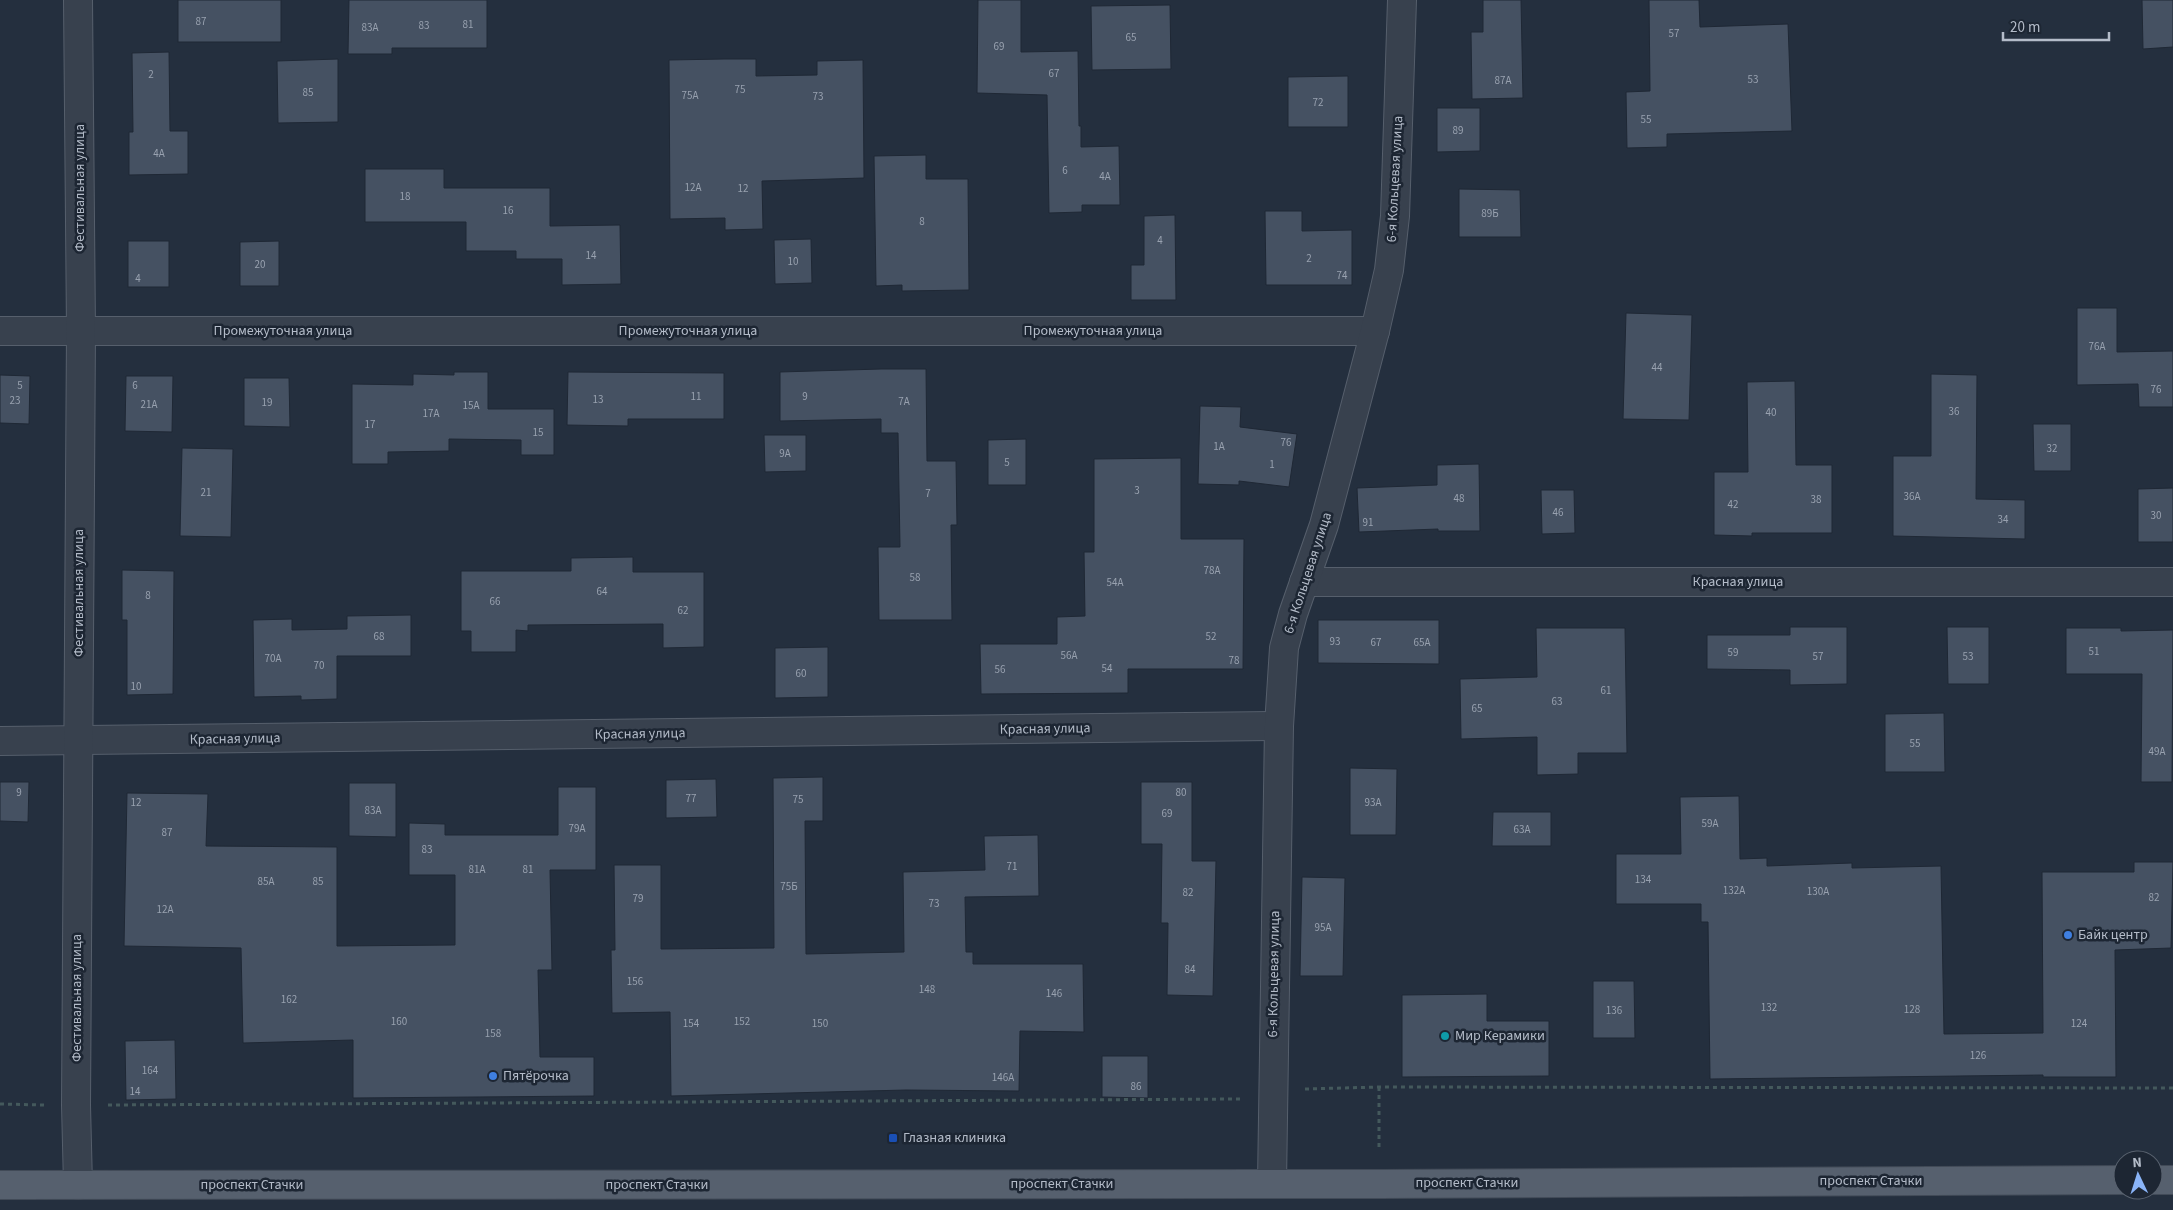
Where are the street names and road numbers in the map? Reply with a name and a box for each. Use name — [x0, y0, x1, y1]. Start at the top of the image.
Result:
street label: 6-я Кольцевая улица — [1382, 115, 1408, 243]
street label: Фестивальная улица — [70, 124, 90, 252]
street label: Промежуточная улица — [214, 321, 352, 341]
street label: Промежуточная улица — [619, 321, 757, 341]
street label: Промежуточная улица — [1024, 321, 1162, 341]
street label: 6-я Кольцевая улица — [1279, 510, 1337, 636]
street label: Фестивальная улица — [69, 529, 89, 657]
street label: Красная улица — [1693, 572, 1783, 592]
street label: Красная улица — [999, 718, 1091, 740]
street label: Красная улица — [594, 723, 686, 745]
street label: Красная улица — [189, 728, 281, 750]
street label: 6-я Кольцевая улица — [1263, 910, 1285, 1038]
street label: Фестивальная улица — [67, 934, 87, 1062]
street label: проспект Стачки — [1820, 1171, 1922, 1191]
street label: проспект Стачки — [1416, 1173, 1518, 1193]
street label: проспект Стачки — [1011, 1174, 1113, 1194]
street label: проспект Стачки — [201, 1175, 303, 1195]
street label: проспект Стачки — [606, 1175, 708, 1195]

